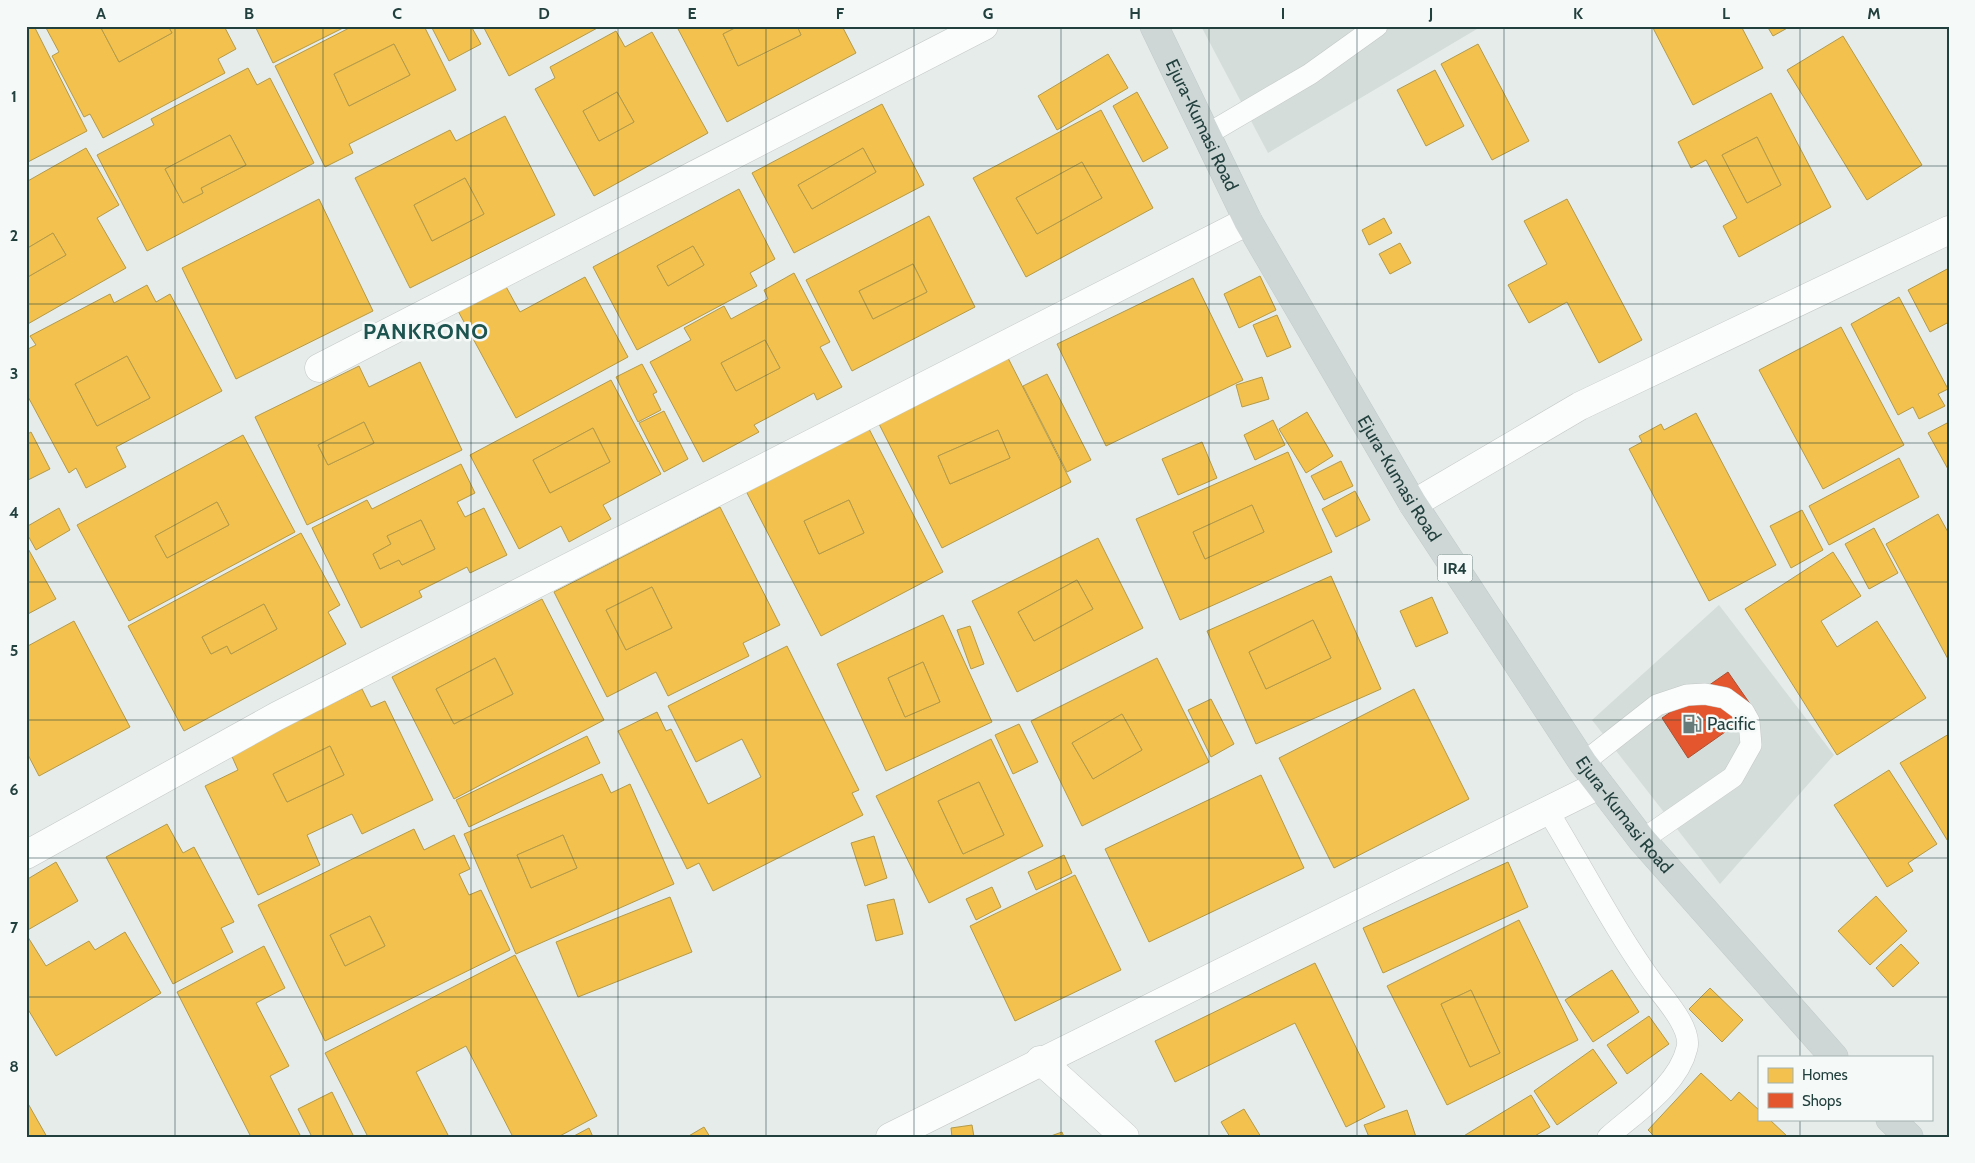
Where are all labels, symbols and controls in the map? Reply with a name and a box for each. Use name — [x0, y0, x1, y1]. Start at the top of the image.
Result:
text: A — [96, 4, 106, 23]
text: B — [244, 4, 254, 23]
text: C — [392, 4, 402, 23]
text: D — [538, 4, 550, 23]
text: E — [687, 4, 697, 23]
text: F — [836, 4, 845, 23]
text: G — [983, 4, 993, 23]
text: H — [1129, 4, 1141, 23]
text: I — [1281, 4, 1285, 23]
text: J — [1428, 4, 1433, 23]
text: K — [1573, 4, 1583, 23]
text: L — [1722, 4, 1730, 23]
text: M — [1867, 4, 1881, 23]
street label: Ejura-Kumasi Road — [1161, 56, 1243, 195]
text: 1 — [11, 87, 17, 106]
text: 2 — [10, 226, 18, 245]
district label: PANKRONO — [363, 318, 489, 345]
text: 3 — [10, 364, 18, 383]
street label: Ejura-Kumasi Road — [1353, 411, 1446, 546]
text: 4 — [9, 503, 19, 522]
road number: IR4 — [1438, 554, 1472, 582]
text: 5 — [10, 641, 18, 660]
fuel station icon: Pacific — [1681, 713, 1703, 735]
place label: Pacific — [1707, 713, 1756, 735]
street label: Ejura-Kumasi Road — [1571, 752, 1677, 878]
text: 6 — [10, 780, 19, 799]
text: 7 — [10, 918, 19, 937]
legend — [1758, 1056, 1932, 1120]
text: 8 — [9, 1057, 19, 1076]
text: Homes — [1802, 1066, 1848, 1084]
text: Shops — [1802, 1092, 1842, 1110]

